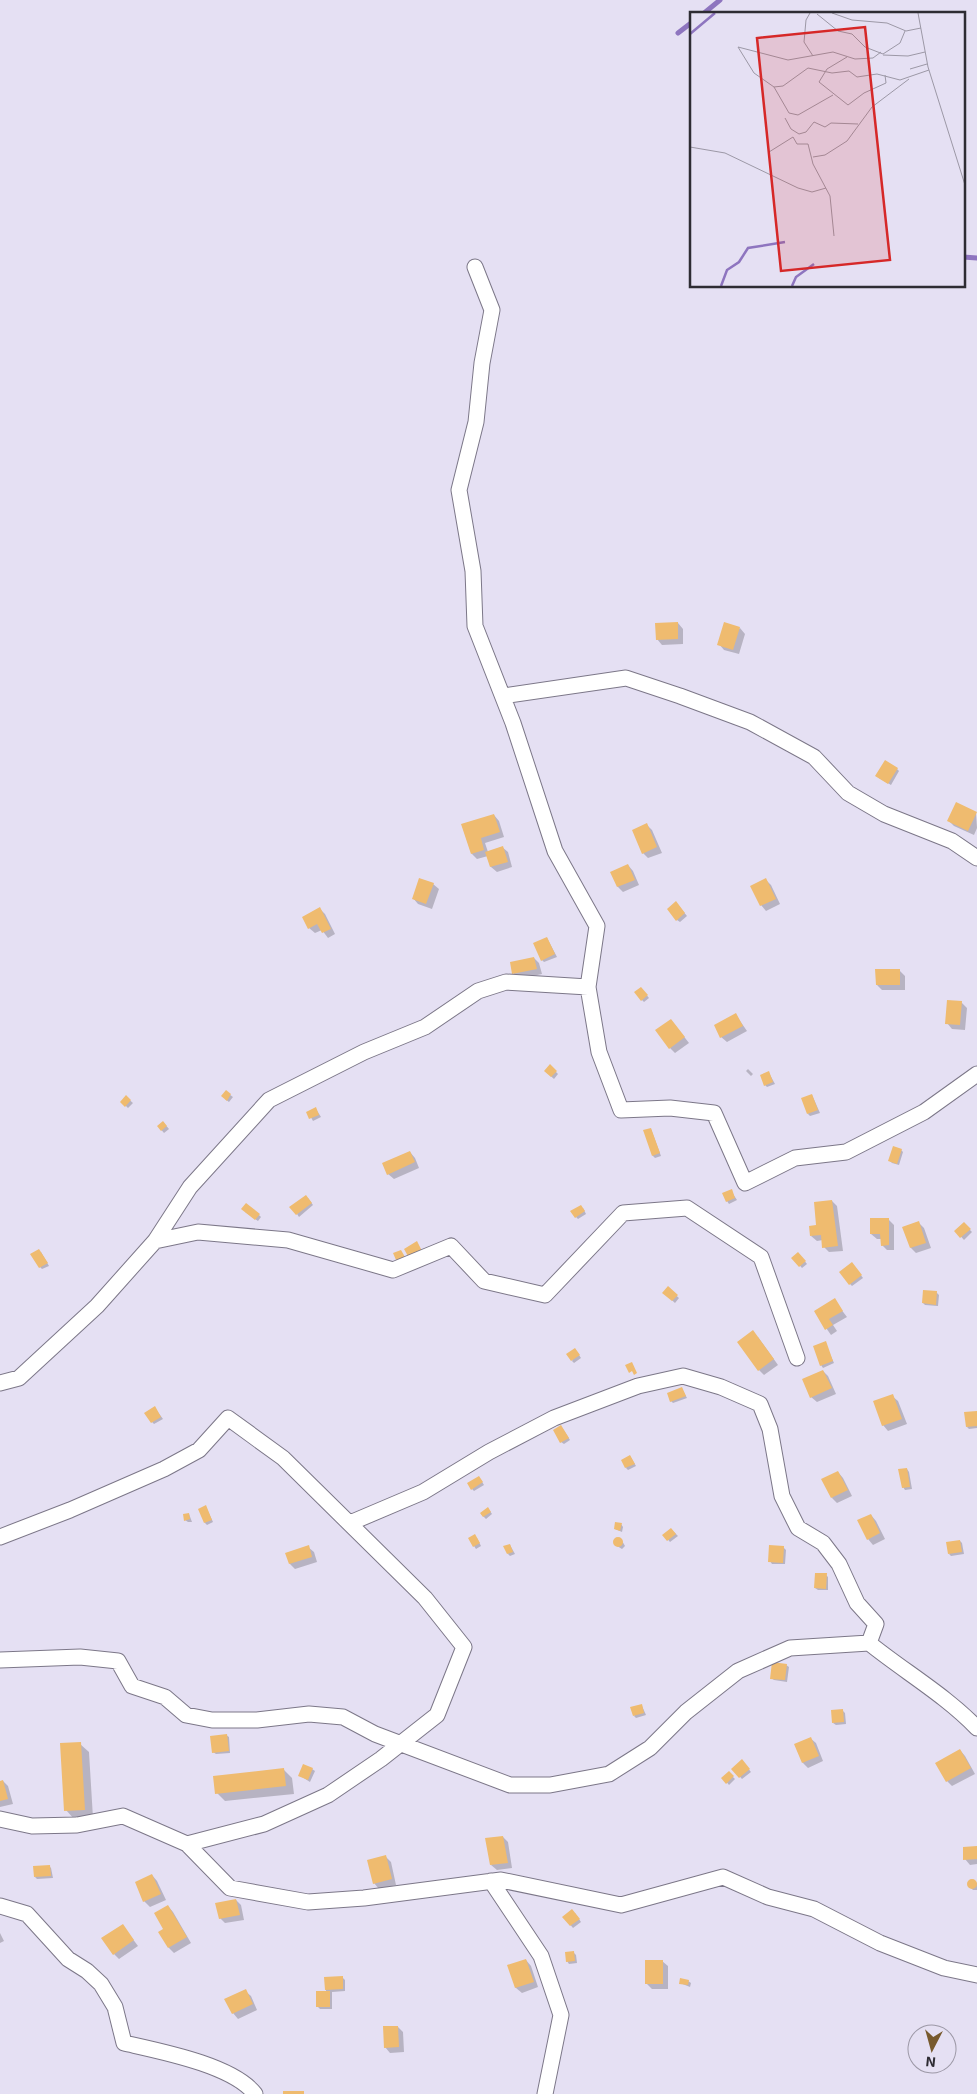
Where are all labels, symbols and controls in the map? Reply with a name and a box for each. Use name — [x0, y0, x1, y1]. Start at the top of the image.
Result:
inset map — [690, 12, 964, 288]
north arrow — [907, 2024, 957, 2074]
text: N — [925, 2053, 937, 2071]

